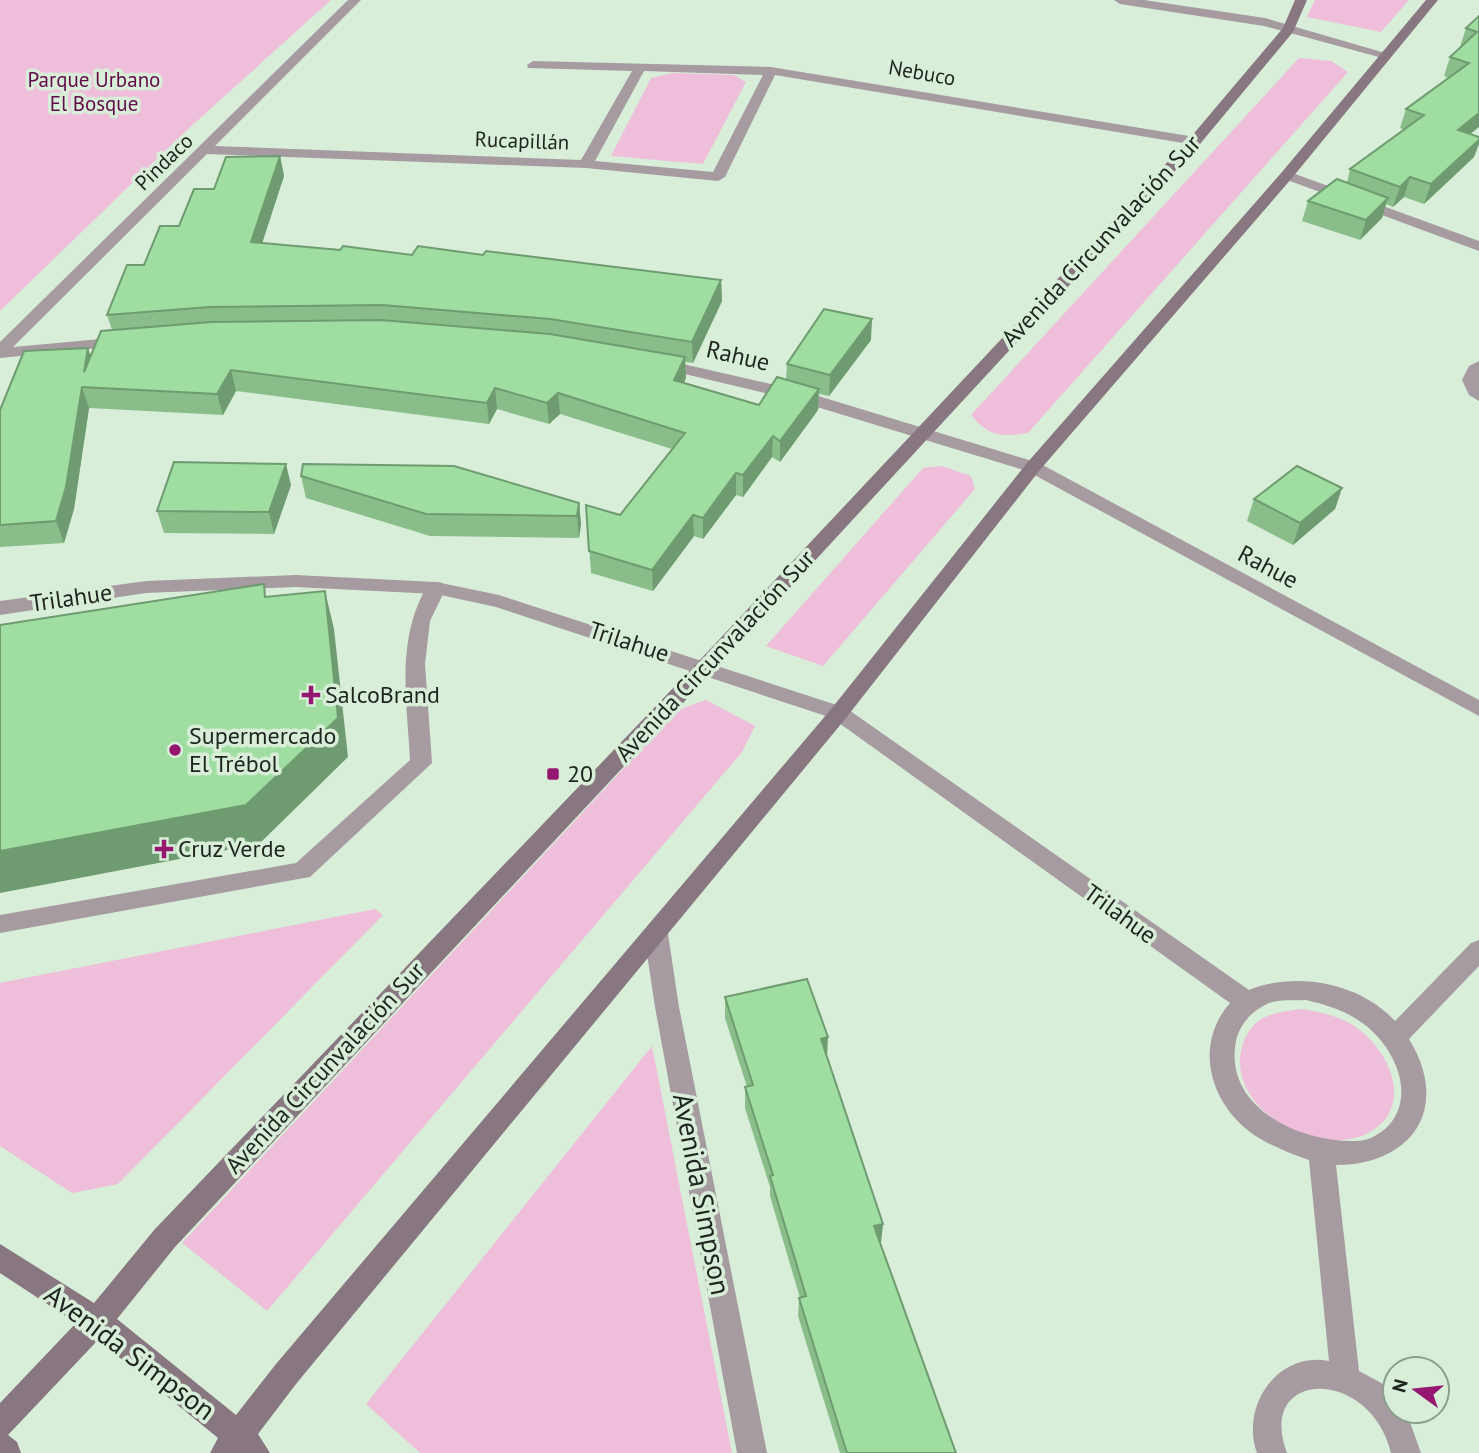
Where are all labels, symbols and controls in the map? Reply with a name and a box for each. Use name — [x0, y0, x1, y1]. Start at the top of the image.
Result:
street label: Nebuco — [886, 53, 958, 92]
park label: Parque Urbano El Bosque — [28, 66, 160, 117]
street label: Rucapillán — [474, 125, 570, 156]
street label: Pindaco — [129, 127, 198, 196]
street label: Avenida Circunvalación Sur — [994, 128, 1207, 353]
street label: Rahue — [703, 333, 773, 378]
street label: Rahue — [1233, 538, 1304, 595]
street label: Avenida Circunvalación Sur — [608, 543, 821, 768]
street label: Trilahue — [28, 576, 114, 619]
street label: Trilahue — [585, 614, 673, 669]
place label: SalcoBrand — [325, 679, 440, 710]
marker: SalcoBrand — [303, 687, 319, 703]
place label: Supermercado El Trébol — [189, 720, 336, 779]
marker: Supermercado El Trébol — [167, 742, 183, 758]
place label: 20 — [567, 758, 593, 789]
marker: 20 — [545, 766, 561, 782]
place label: Cruz Verde — [178, 833, 286, 864]
marker: Cruz Verde — [156, 841, 172, 857]
street label: Trilahue — [1078, 877, 1163, 950]
street label: Avenida Circunvalación Sur — [218, 955, 431, 1180]
street label: Avenida Simpson — [665, 1090, 740, 1298]
street label: Avenida Simpson — [38, 1275, 223, 1428]
north arrow — [1381, 1355, 1451, 1425]
text: N — [1386, 1376, 1413, 1395]

